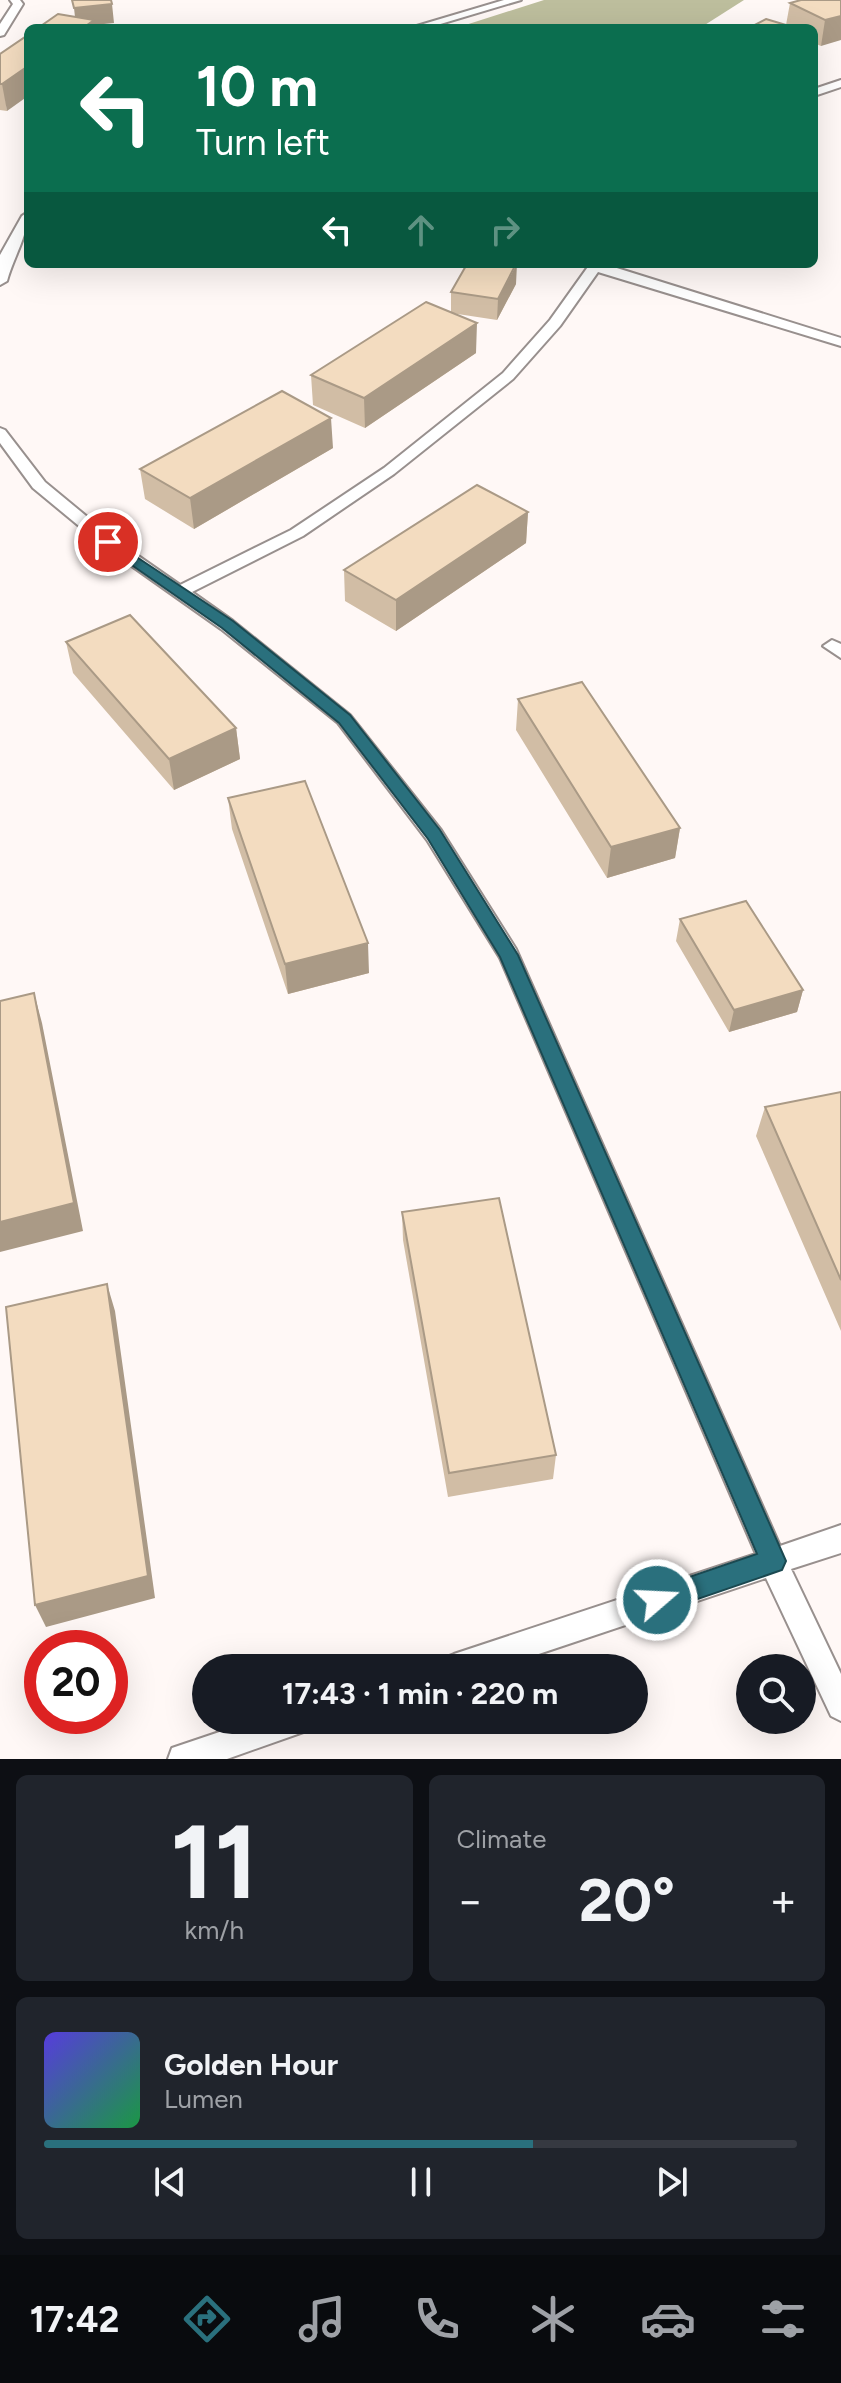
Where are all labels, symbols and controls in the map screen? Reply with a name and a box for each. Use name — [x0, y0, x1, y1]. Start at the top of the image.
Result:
text: 10 m — [196, 53, 318, 120]
icon: left — [64, 56, 168, 160]
text: Turn left — [196, 121, 330, 164]
icon: left — [315, 208, 359, 252]
icon: ahead — [399, 208, 443, 252]
icon: right — [483, 208, 527, 252]
pin — [74, 508, 142, 576]
icon: arrive — [86, 520, 130, 564]
position arrow — [615, 1558, 699, 1642]
speed limit sign: 20 — [24, 1630, 128, 1734]
map controls — [736, 1654, 816, 1734]
button: search — [736, 1654, 816, 1734]
text: 17:43 · 1 min · 220 m — [282, 1675, 558, 1712]
text: 11 — [170, 1799, 258, 1924]
text: Climate — [457, 1823, 546, 1855]
text: 20° — [579, 1864, 675, 1936]
text: − — [457, 1874, 484, 1927]
text: + — [770, 1874, 797, 1927]
text: km/h — [185, 1914, 244, 1946]
text: Golden Hour — [164, 2046, 338, 2083]
text: Lumen — [164, 2083, 243, 2115]
icon: previous — [148, 2160, 192, 2204]
icon: pause — [399, 2160, 443, 2204]
icon: next — [650, 2160, 694, 2204]
icon: directions — [179, 2291, 235, 2347]
icon: music — [294, 2291, 350, 2347]
icon: phone — [409, 2291, 465, 2347]
icon: climate — [525, 2291, 581, 2347]
icon: car — [640, 2291, 696, 2347]
icon: filters — [755, 2291, 811, 2347]
text: 17:42 — [30, 2298, 119, 2341]

